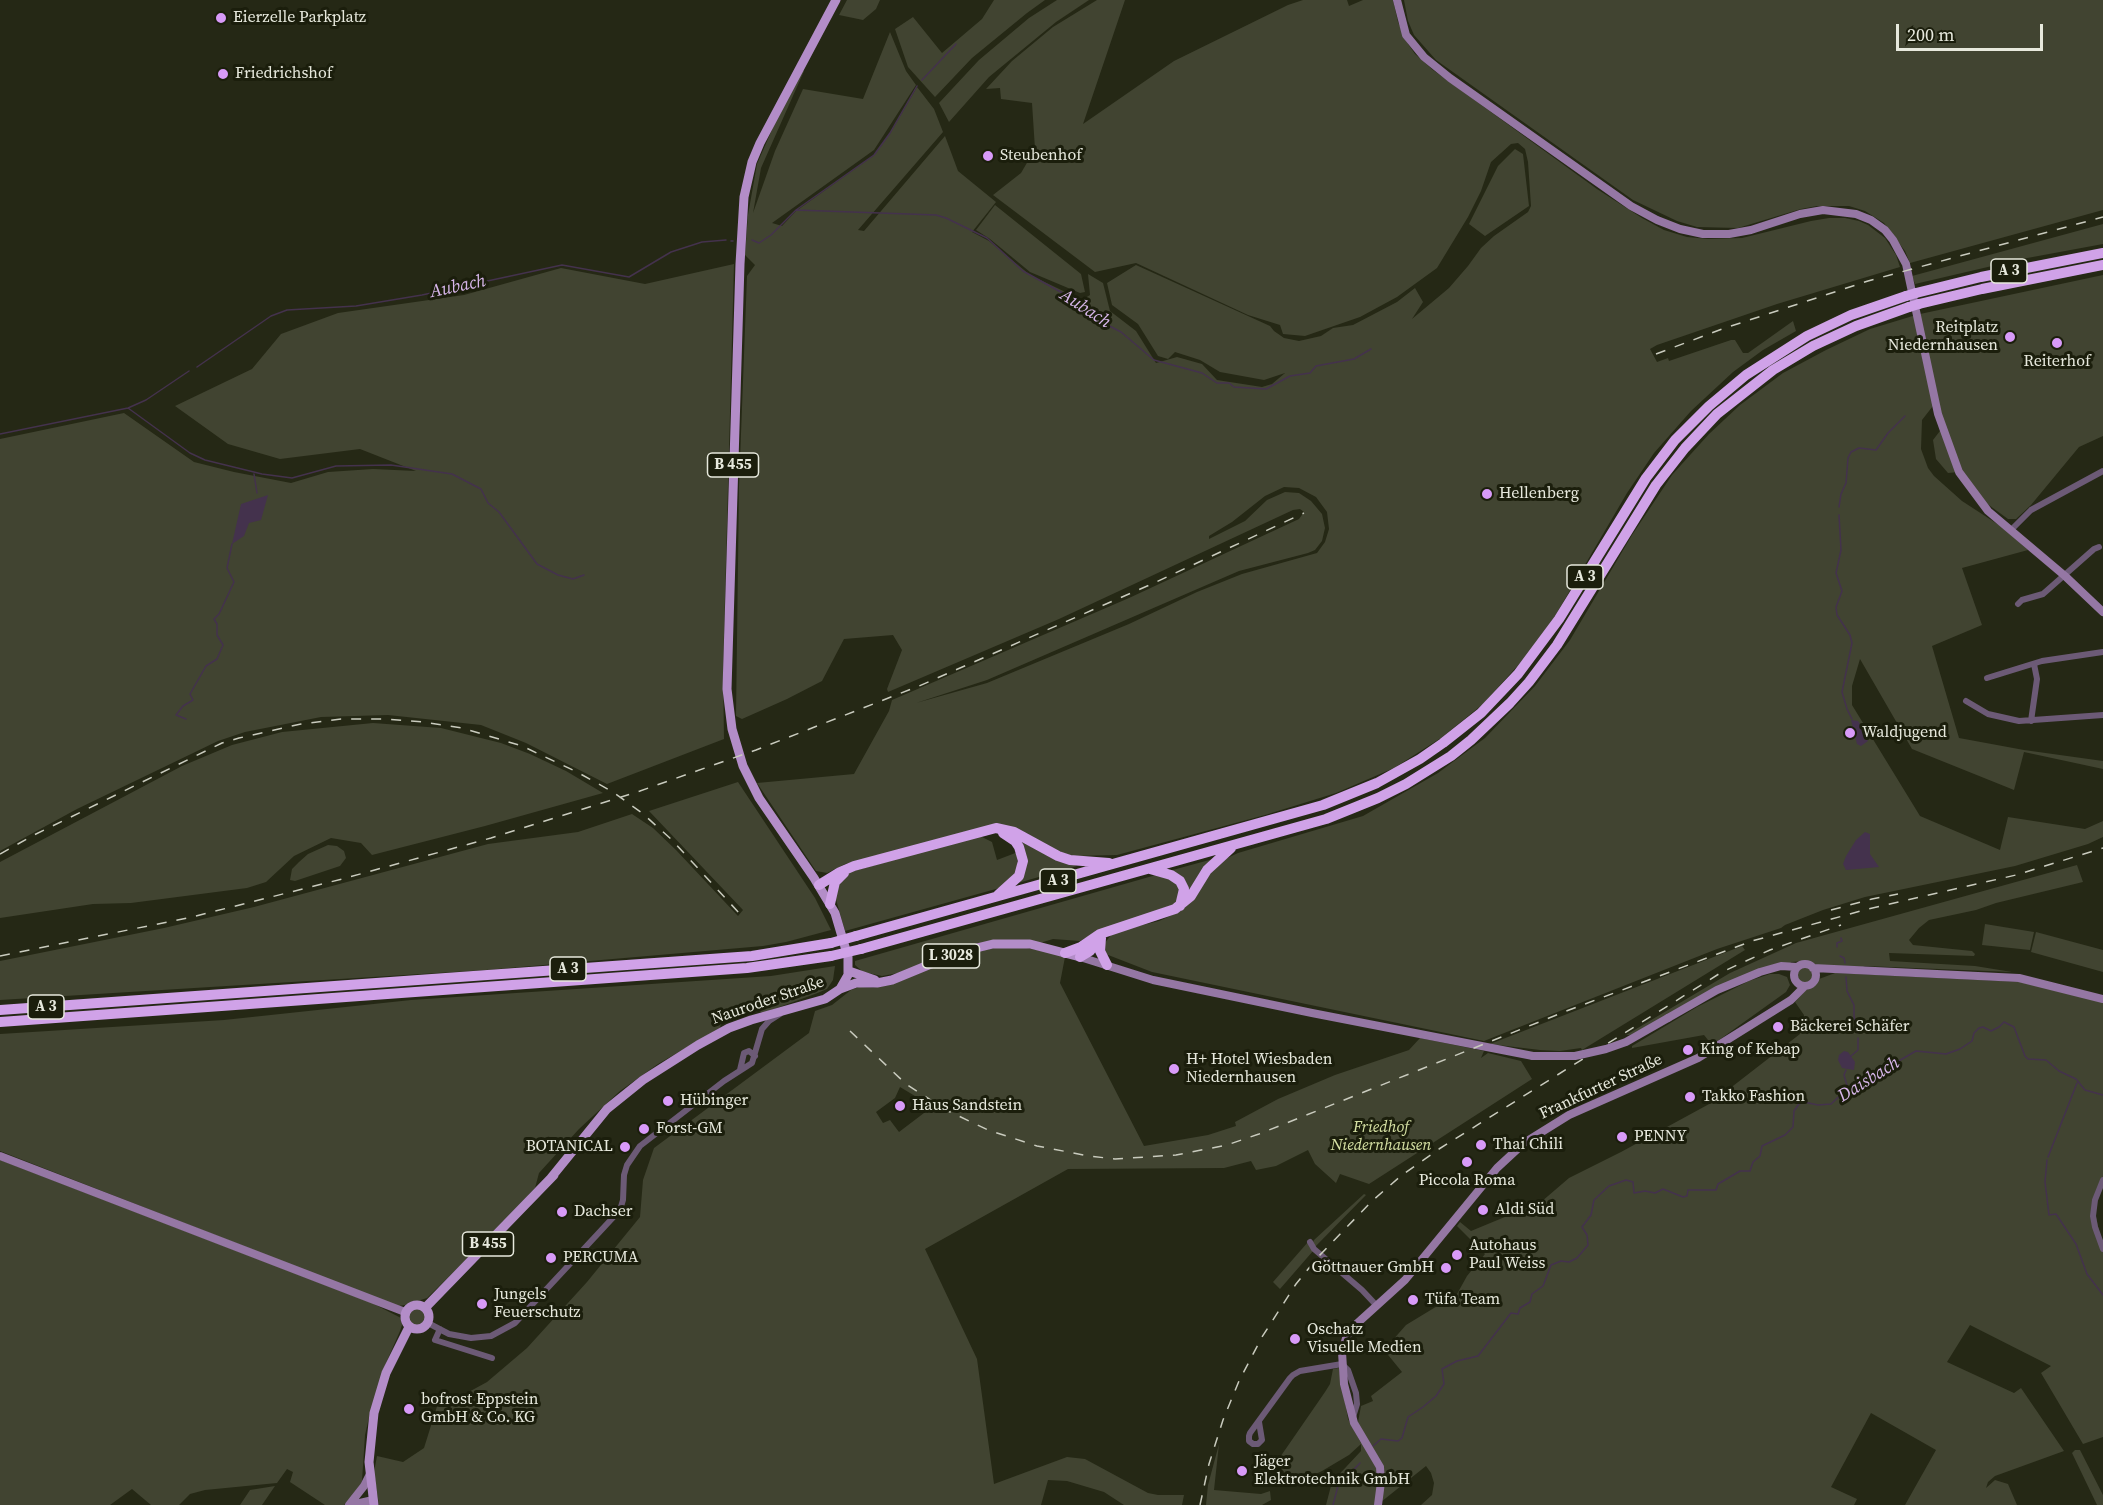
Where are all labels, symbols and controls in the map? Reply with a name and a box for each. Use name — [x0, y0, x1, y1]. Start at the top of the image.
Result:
place label: Eierzelle Parkplatz — [233, 8, 366, 28]
marker: Eierzelle Parkplatz — [214, 11, 228, 25]
scale bar — [1899, 12, 2046, 50]
text: 200 m — [1907, 22, 1954, 47]
place label: Friedrichshof — [235, 64, 332, 84]
marker: Friedrichshof — [216, 67, 230, 81]
place label: Steubenhof — [1000, 146, 1082, 166]
marker: Steubenhof — [981, 149, 995, 163]
road number: A 3 — [1991, 259, 2027, 283]
water label: Aubach — [428, 271, 488, 303]
water label: Aubach — [1055, 285, 1115, 333]
place label: Reitplatz Niedernhausen — [1888, 318, 1998, 356]
marker: Reitplatz Niedernhausen — [2003, 330, 2017, 344]
marker: Reiterhof — [2050, 336, 2064, 350]
place label: Reiterhof — [2023, 352, 2091, 372]
road number: B 455 — [708, 453, 758, 477]
place label: Hellenberg — [1499, 484, 1579, 504]
marker: Hellenberg — [1480, 487, 1494, 501]
road number: A 3 — [1567, 565, 1603, 589]
place label: Waldjugend — [1862, 723, 1947, 743]
marker: Waldjugend — [1843, 726, 1857, 740]
road number: A 3 — [1040, 869, 1076, 893]
road number: L 3028 — [922, 944, 980, 968]
road number: A 3 — [550, 957, 586, 981]
street label: Nauroder Straße — [709, 973, 827, 1029]
road number: A 3 — [28, 995, 64, 1019]
place label: Bäckerei Schäfer — [1790, 1017, 1910, 1037]
marker: Bäckerei Schäfer — [1771, 1020, 1785, 1034]
place label: King of Kebap — [1700, 1040, 1800, 1060]
marker: King of Kebap — [1681, 1043, 1695, 1057]
place label: H+ Hotel Wiesbaden Niedernhausen — [1186, 1050, 1332, 1088]
street label: Frankfurter Straße — [1536, 1050, 1666, 1124]
water label: Daisbach — [1834, 1053, 1904, 1107]
marker: H+ Hotel Wiesbaden Niedernhausen — [1167, 1062, 1181, 1076]
place label: Takko Fashion — [1702, 1087, 1805, 1107]
marker: Takko Fashion — [1683, 1090, 1697, 1104]
place label: Hübinger — [680, 1091, 748, 1111]
marker: Hübinger — [661, 1094, 675, 1108]
place label: Haus Sandstein — [912, 1096, 1022, 1116]
marker: Haus Sandstein — [893, 1099, 907, 1113]
park label: Friedhof Niedernhausen — [1331, 1118, 1431, 1156]
place label: Forst-GM — [656, 1119, 723, 1139]
marker: Forst-GM — [637, 1122, 651, 1136]
place label: PENNY — [1634, 1127, 1687, 1147]
marker: PENNY — [1615, 1130, 1629, 1144]
place label: Thai Chili — [1493, 1135, 1563, 1155]
place label: BOTANICAL — [526, 1137, 613, 1157]
marker: Thai Chili — [1474, 1138, 1488, 1152]
marker: BOTANICAL — [618, 1140, 632, 1154]
marker: Piccola Roma — [1460, 1155, 1474, 1169]
place label: Piccola Roma — [1419, 1171, 1515, 1191]
place label: Aldi Süd — [1495, 1200, 1554, 1220]
place label: Dachser — [574, 1202, 633, 1222]
marker: Aldi Süd — [1476, 1203, 1490, 1217]
marker: Dachser — [555, 1205, 569, 1219]
road number: B 455 — [462, 1232, 514, 1256]
place label: Autohaus Paul Weiss — [1469, 1236, 1545, 1274]
place label: PERCUMA — [563, 1248, 638, 1268]
marker: Autohaus Paul Weiss — [1450, 1248, 1464, 1262]
marker: PERCUMA — [544, 1251, 558, 1265]
place label: Göttnauer GmbH — [1311, 1258, 1434, 1278]
marker: Göttnauer GmbH — [1439, 1261, 1453, 1275]
place label: Jungels Feuerschutz — [494, 1285, 581, 1323]
place label: Tüfa Team — [1425, 1290, 1500, 1310]
marker: Tüfa Team — [1406, 1293, 1420, 1307]
marker: Jungels Feuerschutz — [475, 1297, 489, 1311]
place label: Oschatz Visuelle Medien — [1307, 1320, 1422, 1358]
marker: Oschatz Visuelle Medien — [1288, 1332, 1302, 1346]
place label: bofrost Eppstein GmbH & Co. KG — [421, 1390, 539, 1428]
marker: bofrost Eppstein GmbH & Co. KG — [402, 1402, 416, 1416]
place label: Jäger Elektrotechnik GmbH — [1254, 1452, 1410, 1490]
marker: Jäger Elektrotechnik GmbH — [1235, 1464, 1249, 1478]

